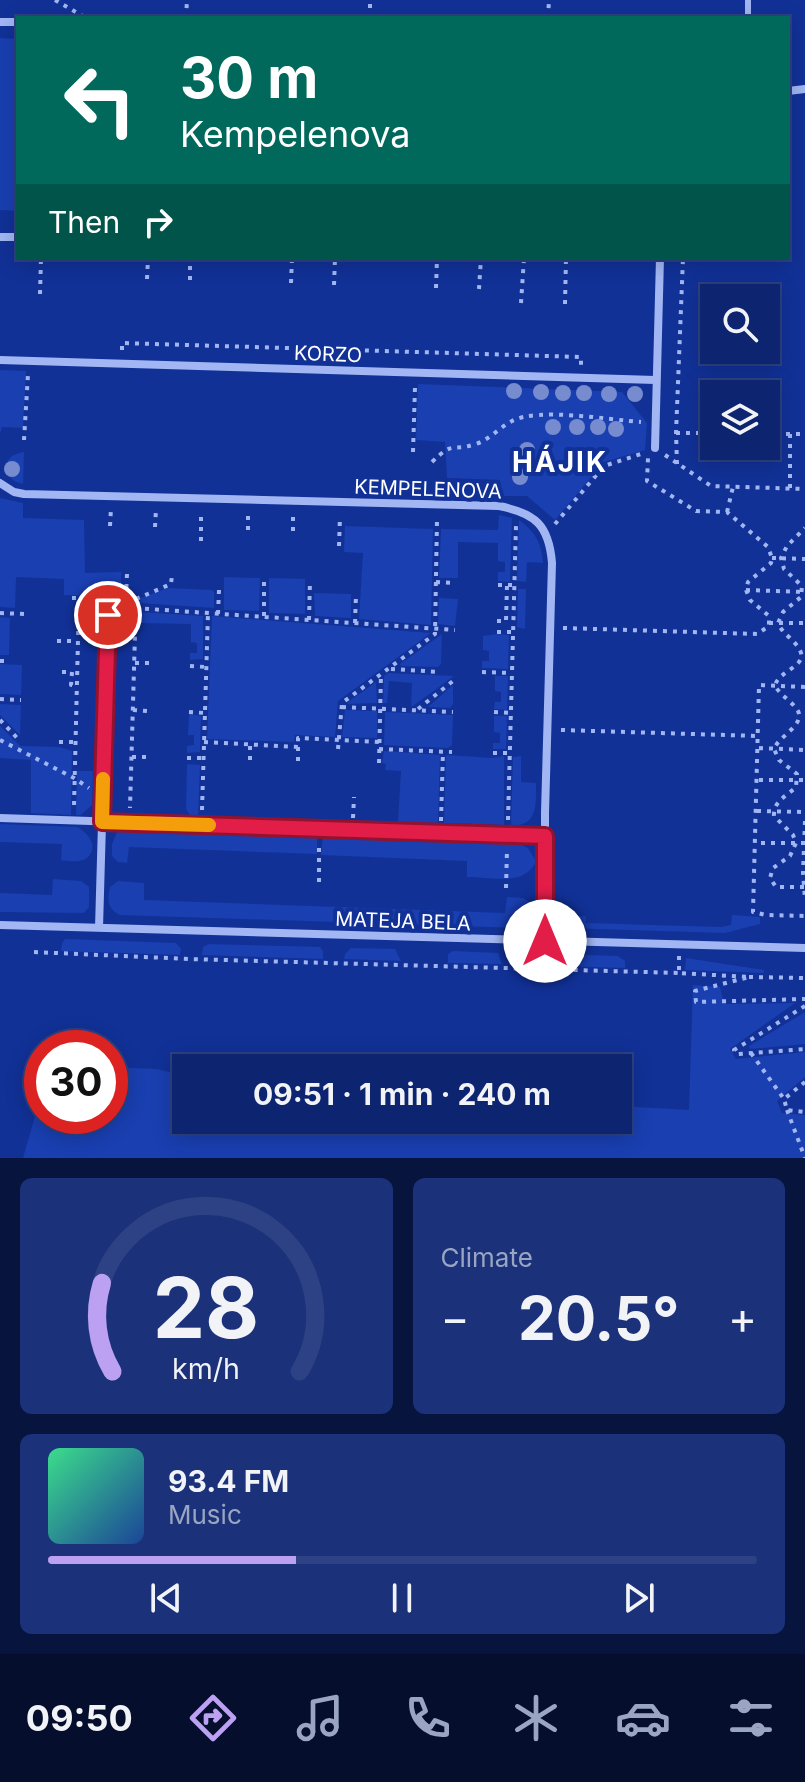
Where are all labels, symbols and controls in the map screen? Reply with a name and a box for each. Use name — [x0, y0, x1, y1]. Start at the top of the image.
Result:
text: 30 m — [180, 44, 318, 112]
icon: left — [48, 48, 152, 152]
text: Kempelenova — [180, 112, 410, 156]
icon: right — [136, 200, 180, 244]
text: Then — [48, 204, 120, 240]
map controls — [700, 284, 780, 460]
button: search — [700, 284, 780, 364]
street label: KORZO — [294, 341, 362, 367]
button: layers — [700, 380, 780, 460]
district label: HÁJIK — [512, 444, 608, 479]
street label: KEMPELENOVA — [354, 474, 502, 504]
pin — [74, 581, 142, 649]
icon: arrive — [86, 593, 130, 637]
position arrow — [503, 899, 587, 983]
street label: MATEJA BELA — [335, 907, 471, 935]
speed limit sign: 30 — [24, 1030, 128, 1134]
text: 09:51 · 1 min · 240 m — [253, 1076, 551, 1112]
text: Climate — [441, 1242, 533, 1273]
text: 28 — [153, 1257, 260, 1358]
text: 20.5° — [518, 1282, 680, 1354]
text: − — [441, 1291, 470, 1345]
text: + — [728, 1291, 757, 1345]
text: km/h — [172, 1351, 240, 1386]
text: 93.4 FM — [168, 1463, 289, 1499]
text: Music — [168, 1499, 242, 1530]
icon: previous — [144, 1576, 188, 1620]
icon: pause — [380, 1576, 424, 1620]
icon: next — [617, 1576, 661, 1620]
icon: directions — [185, 1690, 241, 1746]
icon: music — [292, 1690, 348, 1746]
icon: phone — [400, 1690, 456, 1746]
icon: climate — [508, 1690, 564, 1746]
icon: car — [615, 1690, 671, 1746]
icon: filters — [723, 1690, 779, 1746]
text: 09:50 — [26, 1696, 133, 1740]

